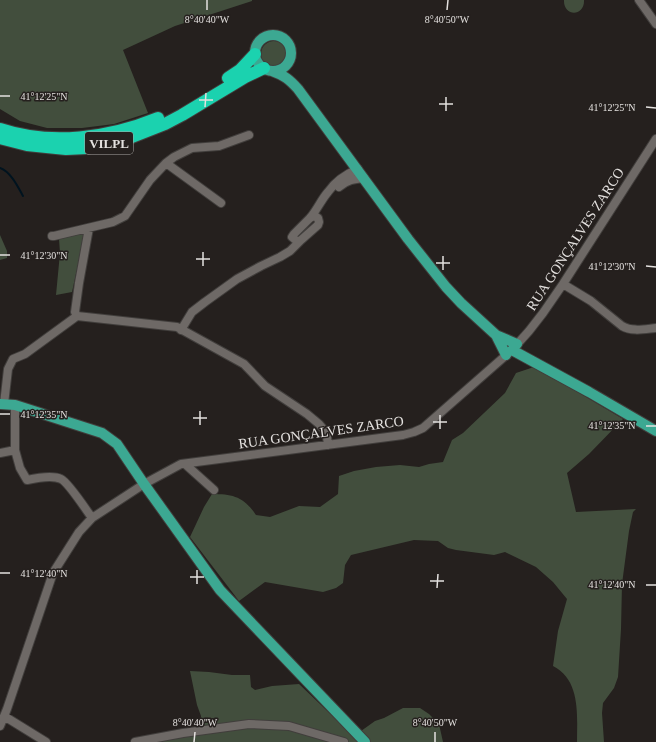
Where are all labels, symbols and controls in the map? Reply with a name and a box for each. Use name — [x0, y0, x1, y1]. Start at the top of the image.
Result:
text: 8°40'40"W — [185, 14, 230, 25]
text: 8°40'50"W — [425, 14, 470, 25]
text: 41°12'25"N — [20, 91, 68, 102]
text: 41°12'25"N — [588, 102, 636, 113]
road number: VILPL — [85, 132, 133, 154]
street label: RUA GONÇALVES ZARCO — [524, 165, 627, 313]
text: 41°12'30"N — [20, 250, 68, 261]
text: 41°12'30"N — [588, 261, 636, 272]
text: 41°12'35"N — [20, 409, 68, 420]
street label: RUA GONÇALVES ZARCO — [237, 413, 405, 452]
text: 41°12'35"N — [588, 420, 636, 431]
text: 41°12'40"N — [20, 568, 68, 579]
text: 41°12'40"N — [588, 579, 636, 590]
text: 8°40'40"W — [173, 717, 218, 728]
text: 8°40'50"W — [413, 717, 458, 728]

